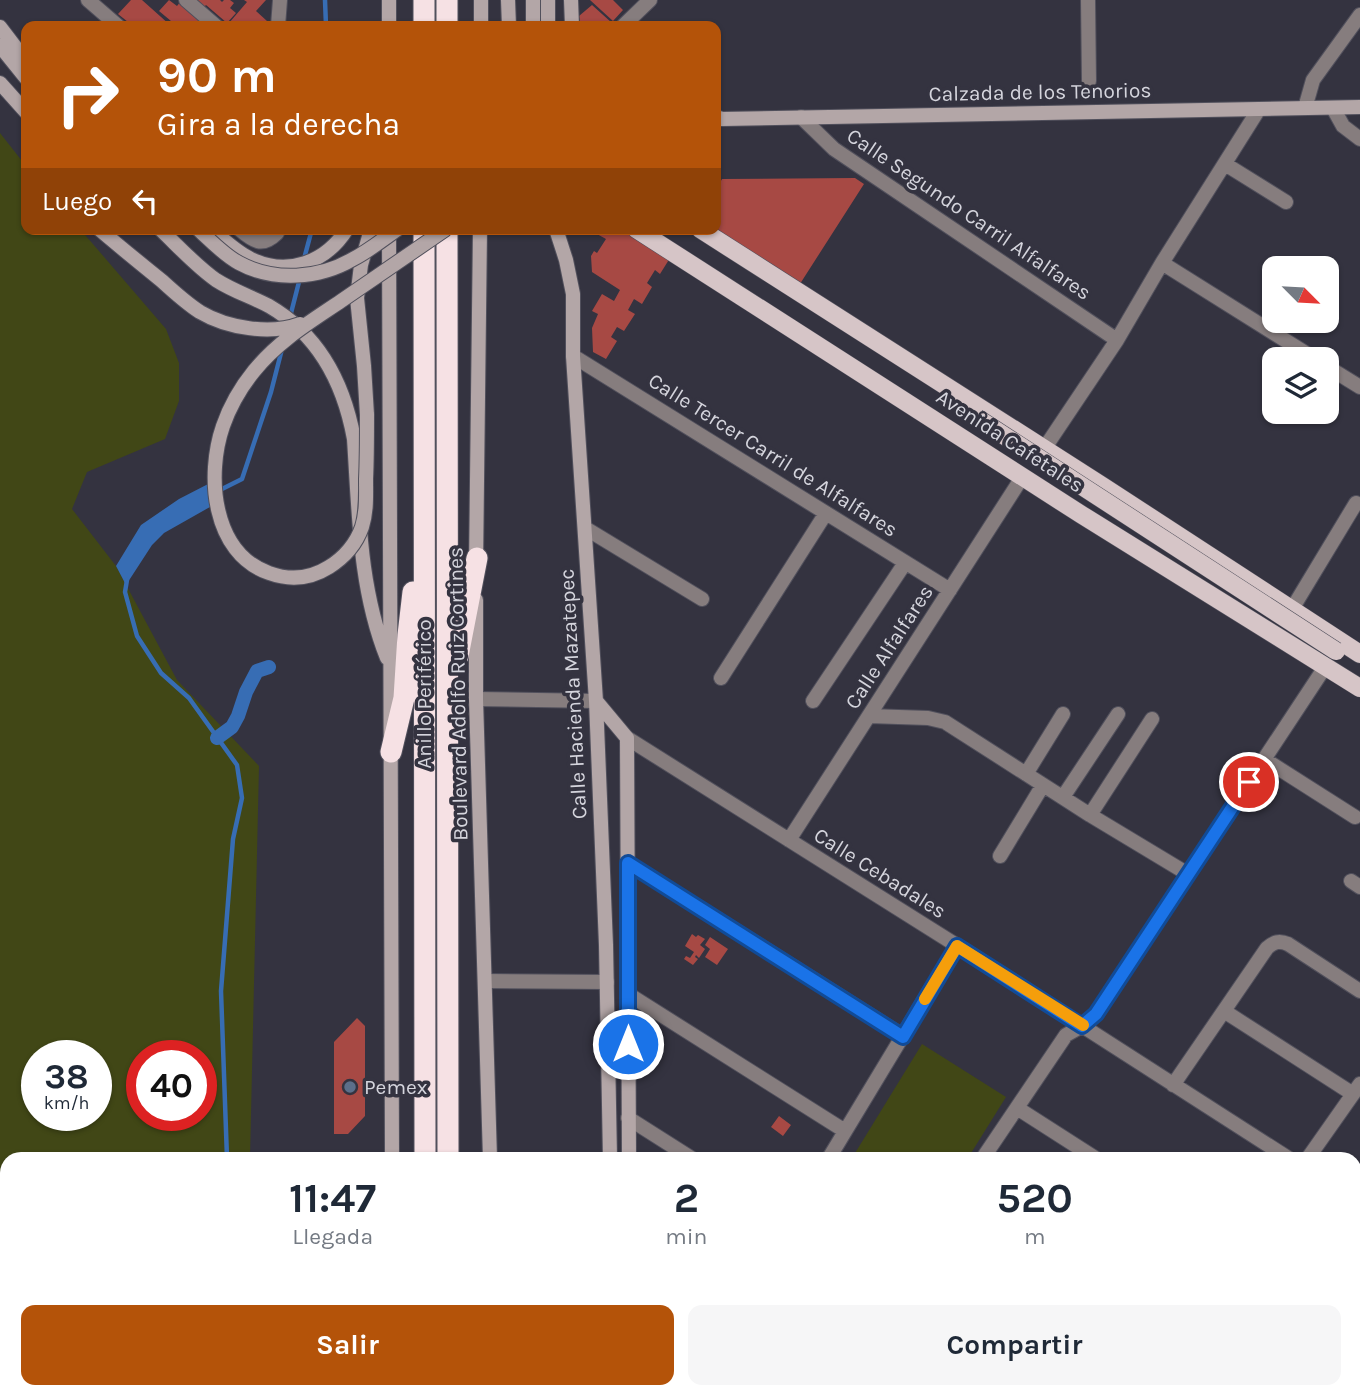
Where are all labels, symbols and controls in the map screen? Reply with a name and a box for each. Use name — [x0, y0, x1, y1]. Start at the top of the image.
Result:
text: 90 m — [157, 47, 277, 104]
icon: right — [42, 49, 133, 140]
street label: Calzada de los Tenorios — [928, 78, 1152, 106]
text: Gira a la derecha — [157, 106, 400, 143]
street label: Calle Segundo Carril Alfalfares — [842, 123, 1096, 305]
icon: left — [126, 182, 164, 220]
text: Luego — [42, 186, 112, 217]
north arrow — [1262, 256, 1339, 332]
map controls — [1262, 256, 1339, 424]
button: layers — [1262, 347, 1339, 424]
street label: Calle Tercer Carril de Alfalfares — [644, 368, 902, 542]
street label: Avenida Cafetales — [932, 385, 1088, 497]
street label: Boulevard Adolfo Ruiz Cortines — [443, 547, 473, 841]
street label: Calle Hacienda Mazatepec — [554, 568, 592, 820]
street label: Calle Alfalfares — [840, 581, 938, 713]
street label: Anillo Periférico — [412, 619, 436, 769]
pin — [1219, 752, 1279, 812]
icon: arrive — [1230, 763, 1268, 801]
street label: Calle Cebadales — [809, 823, 951, 923]
position arrow — [591, 1007, 665, 1081]
speed limit sign: 40 — [126, 1040, 217, 1131]
text: 38 — [44, 1056, 89, 1097]
place label: Pemex — [364, 1075, 428, 1099]
marker: Pemex — [342, 1079, 358, 1095]
text: km/h — [44, 1092, 89, 1114]
text: 11:47 — [289, 1173, 376, 1223]
text: 2 — [674, 1173, 699, 1223]
text: 520 — [997, 1173, 1073, 1223]
text: Llegada — [292, 1223, 373, 1250]
text: min — [665, 1223, 707, 1250]
text: m — [1024, 1223, 1045, 1250]
button: Salir — [21, 1305, 674, 1385]
button: Compartir — [688, 1305, 1341, 1385]

